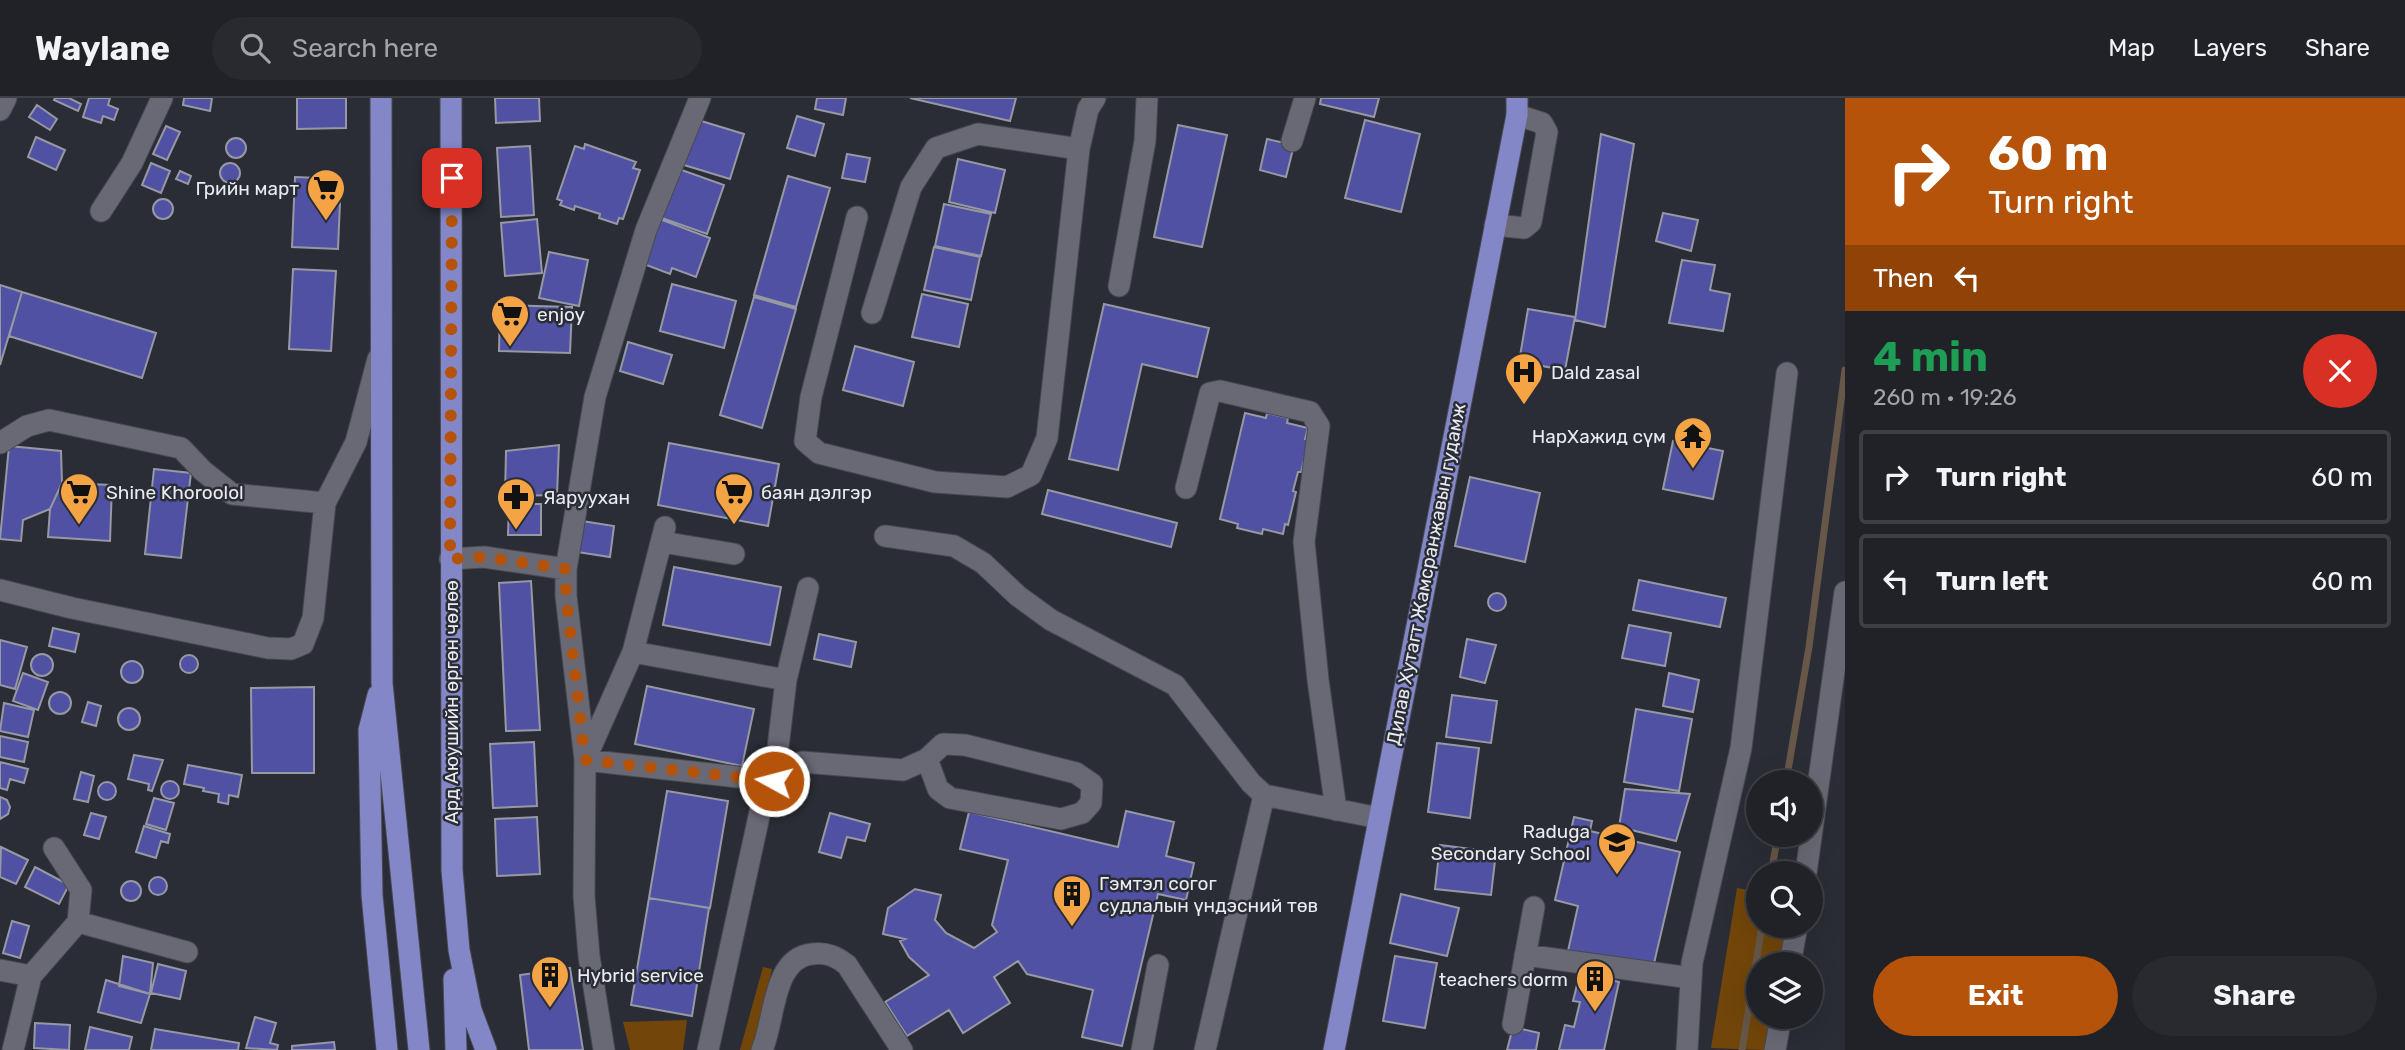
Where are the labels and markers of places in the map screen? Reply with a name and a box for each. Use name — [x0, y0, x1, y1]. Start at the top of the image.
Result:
pin — [422, 148, 482, 208]
supermarket icon: Грийн март — [305, 167, 347, 222]
place label: Грийн март — [195, 177, 299, 200]
supermarket icon: enjoy — [489, 293, 531, 348]
place label: enjoy — [537, 303, 585, 326]
hospital icon: Dald zasal — [1503, 351, 1545, 406]
place label: Dald zasal — [1551, 361, 1640, 384]
temple icon: НарХажид сүм — [1672, 415, 1714, 470]
place label: НарХажид сүм — [1532, 425, 1666, 448]
supermarket icon: Shine Khoroolol — [58, 471, 100, 526]
supermarket icon: баян дэлгэр — [713, 471, 755, 526]
pharmacy icon: Яаруухан — [495, 476, 537, 531]
place label: Shine Khoroolol — [106, 481, 244, 504]
place label: баян дэлгэр — [761, 481, 872, 504]
place label: Яаруухан — [543, 486, 630, 509]
place label: Raduga Secondary School — [1431, 820, 1590, 865]
school or university icon: Raduga Secondary School — [1596, 821, 1638, 876]
place label: Гэмтэл согог судлалын үндэсний төв — [1099, 872, 1318, 917]
building icon: Гэмтэл согог судлалын үндэсний төв — [1051, 873, 1093, 928]
building icon: Hybrid service — [529, 954, 571, 1009]
building icon: teachers dorm — [1574, 958, 1616, 1013]
place label: Hybrid service — [577, 964, 704, 987]
place label: teachers dorm — [1439, 968, 1568, 991]

